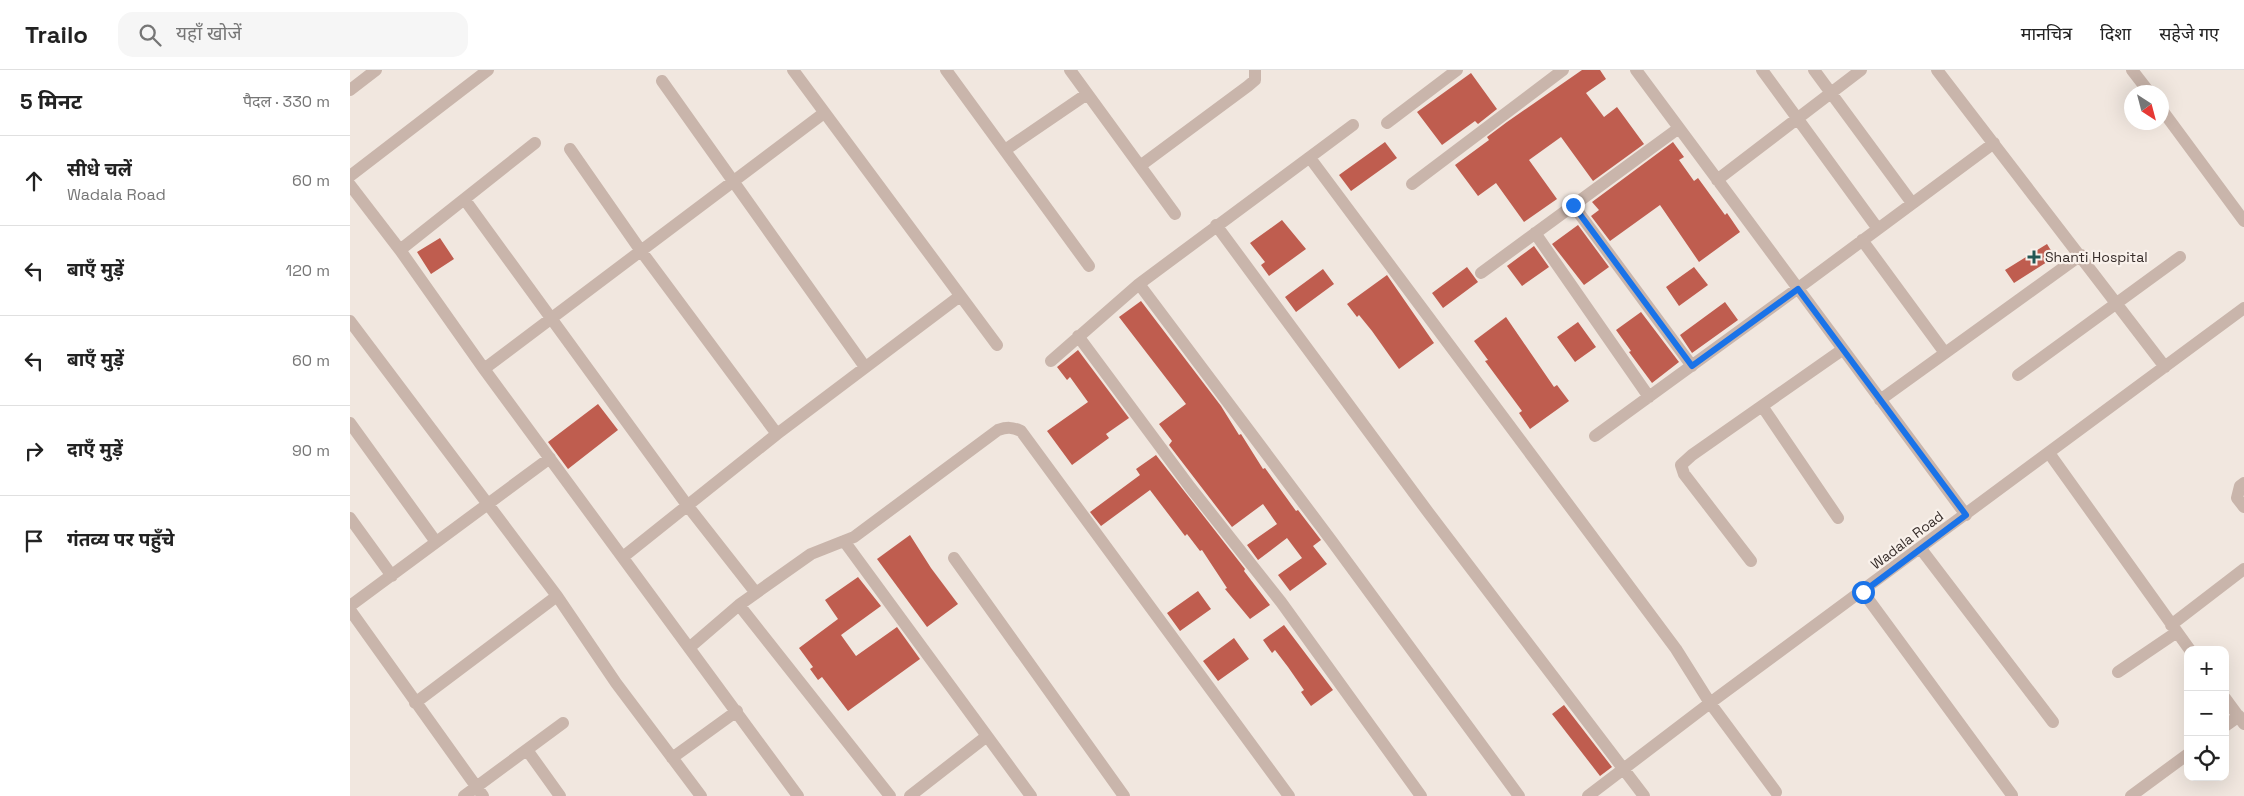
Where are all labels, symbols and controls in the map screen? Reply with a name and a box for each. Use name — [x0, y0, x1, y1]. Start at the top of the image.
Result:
search box — [118, 12, 468, 57]
text: Trailo — [25, 19, 88, 50]
icon: search — [136, 21, 164, 49]
text: यहाँ खोजें — [176, 21, 242, 46]
text: मानचित्र — [2021, 22, 2072, 45]
text: दिशा — [2100, 22, 2131, 45]
text: सहेजे गए — [2159, 22, 2219, 45]
north arrow — [2124, 85, 2169, 130]
text: 5 मिनट — [20, 88, 82, 115]
text: पैदल · 330 m — [243, 91, 330, 112]
text: सीधे चलें — [67, 157, 132, 182]
icon: ahead — [20, 167, 48, 195]
text: 60 m — [292, 170, 330, 191]
text: Wadala Road — [67, 184, 166, 205]
route end — [1562, 194, 1585, 217]
place label: Shanti Hospital — [2045, 248, 2148, 266]
marker: Shanti Hospital — [2027, 250, 2041, 264]
icon: left — [20, 257, 48, 285]
text: बाएँ मुड़ें — [67, 257, 124, 282]
text: 120 m — [286, 260, 330, 281]
icon: left — [20, 347, 48, 375]
text: बाएँ मुड़ें — [67, 347, 124, 372]
text: 60 m — [292, 350, 330, 371]
icon: right — [20, 437, 48, 465]
text: दाएँ मुड़ें — [67, 437, 123, 462]
text: 90 m — [292, 440, 330, 461]
street label: Wadala Road — [1867, 507, 1947, 573]
icon: arrive — [20, 527, 48, 555]
text: गंतव्य पर पहुँचे — [67, 527, 174, 552]
route start — [1852, 581, 1875, 604]
map controls — [2184, 646, 2229, 781]
button: + — [2184, 646, 2229, 691]
button: − — [2184, 691, 2229, 736]
button: locate — [2184, 736, 2229, 781]

